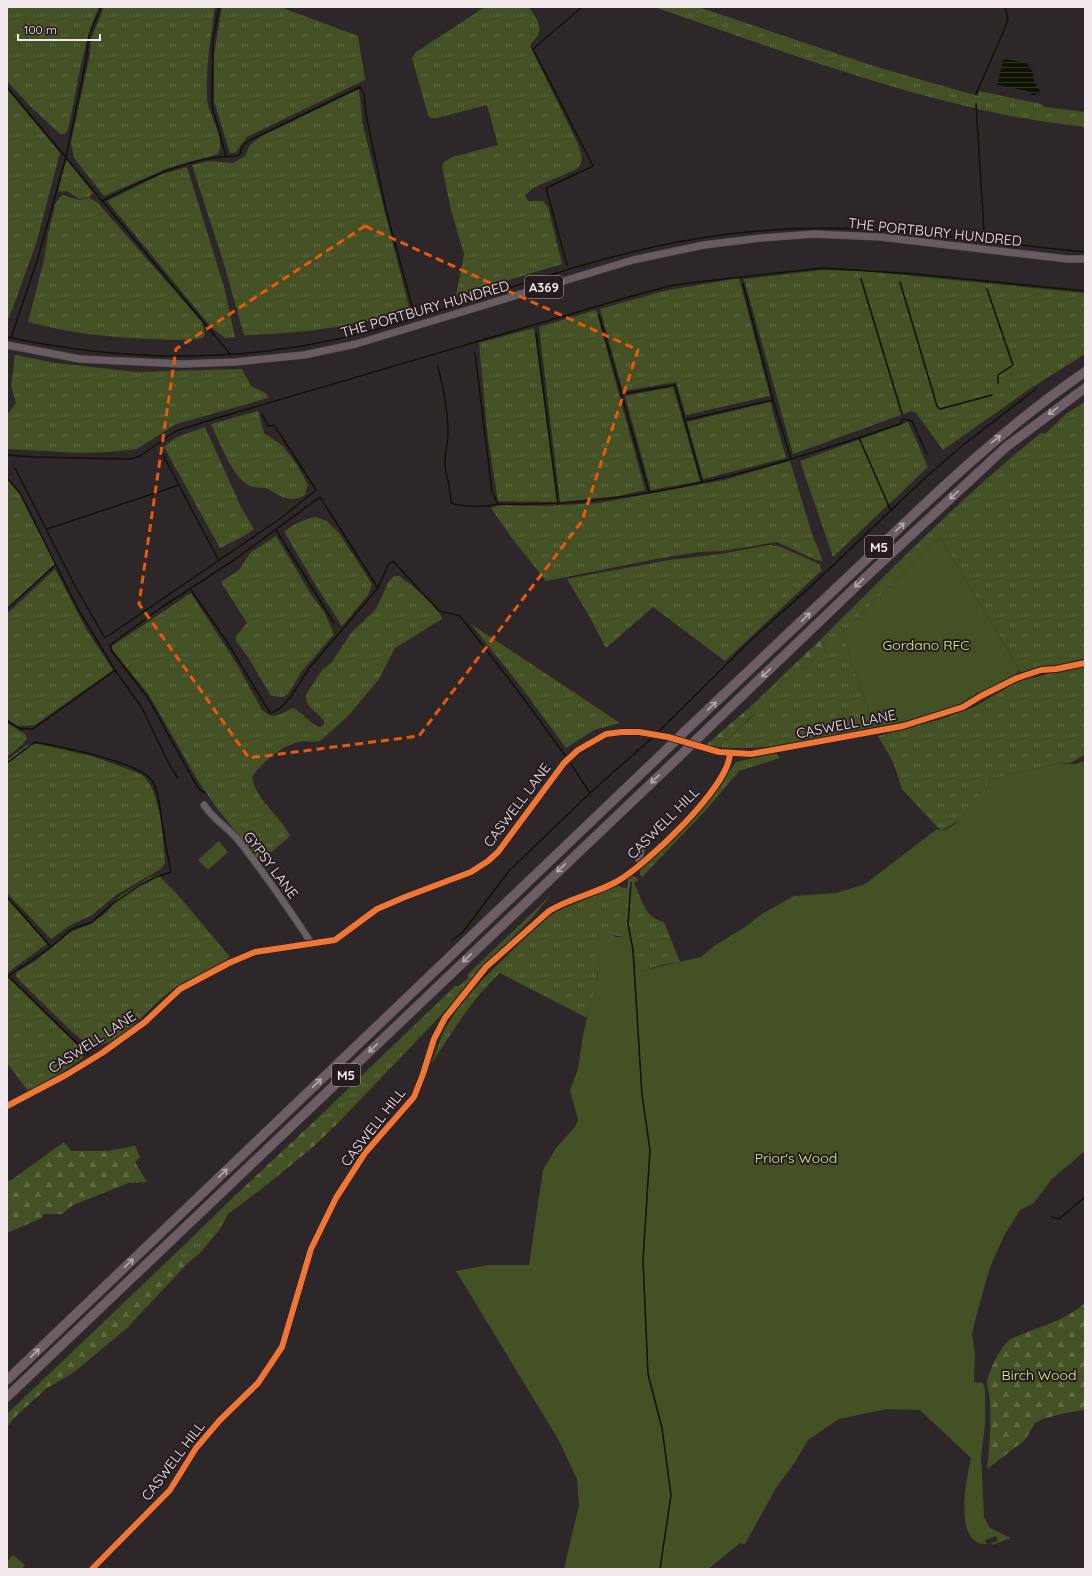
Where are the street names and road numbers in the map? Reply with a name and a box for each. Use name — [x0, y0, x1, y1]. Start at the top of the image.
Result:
street label: THE PORTBURY HUNDRED — [847, 214, 1023, 250]
street label: THE PORTBURY HUNDRED — [339, 276, 511, 342]
road number: A369 — [525, 276, 563, 298]
road number: M5 — [865, 536, 893, 558]
street label: CASWELL LANE — [795, 706, 897, 742]
street label: CASWELL LANE — [479, 759, 555, 851]
street label: CASWELL HILL — [623, 783, 703, 863]
street label: GYPSY LANE — [240, 828, 302, 902]
street label: CASWELL LANE — [45, 1007, 139, 1077]
road number: M5 — [332, 1064, 360, 1086]
street label: CASWELL HILL — [337, 1084, 410, 1170]
street label: CASWELL HILL — [137, 1417, 209, 1504]

